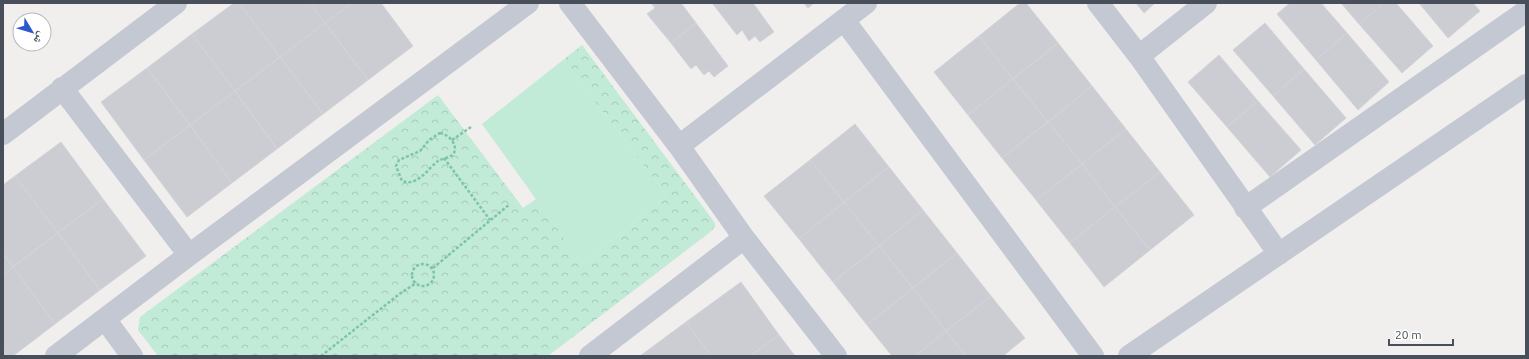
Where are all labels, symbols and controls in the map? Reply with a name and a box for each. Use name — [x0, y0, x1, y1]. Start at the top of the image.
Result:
north arrow — [12, 12, 52, 52]
text: ش — [30, 29, 48, 47]
scale bar — [1389, 321, 1453, 347]
text: 20 m — [1395, 328, 1422, 341]

